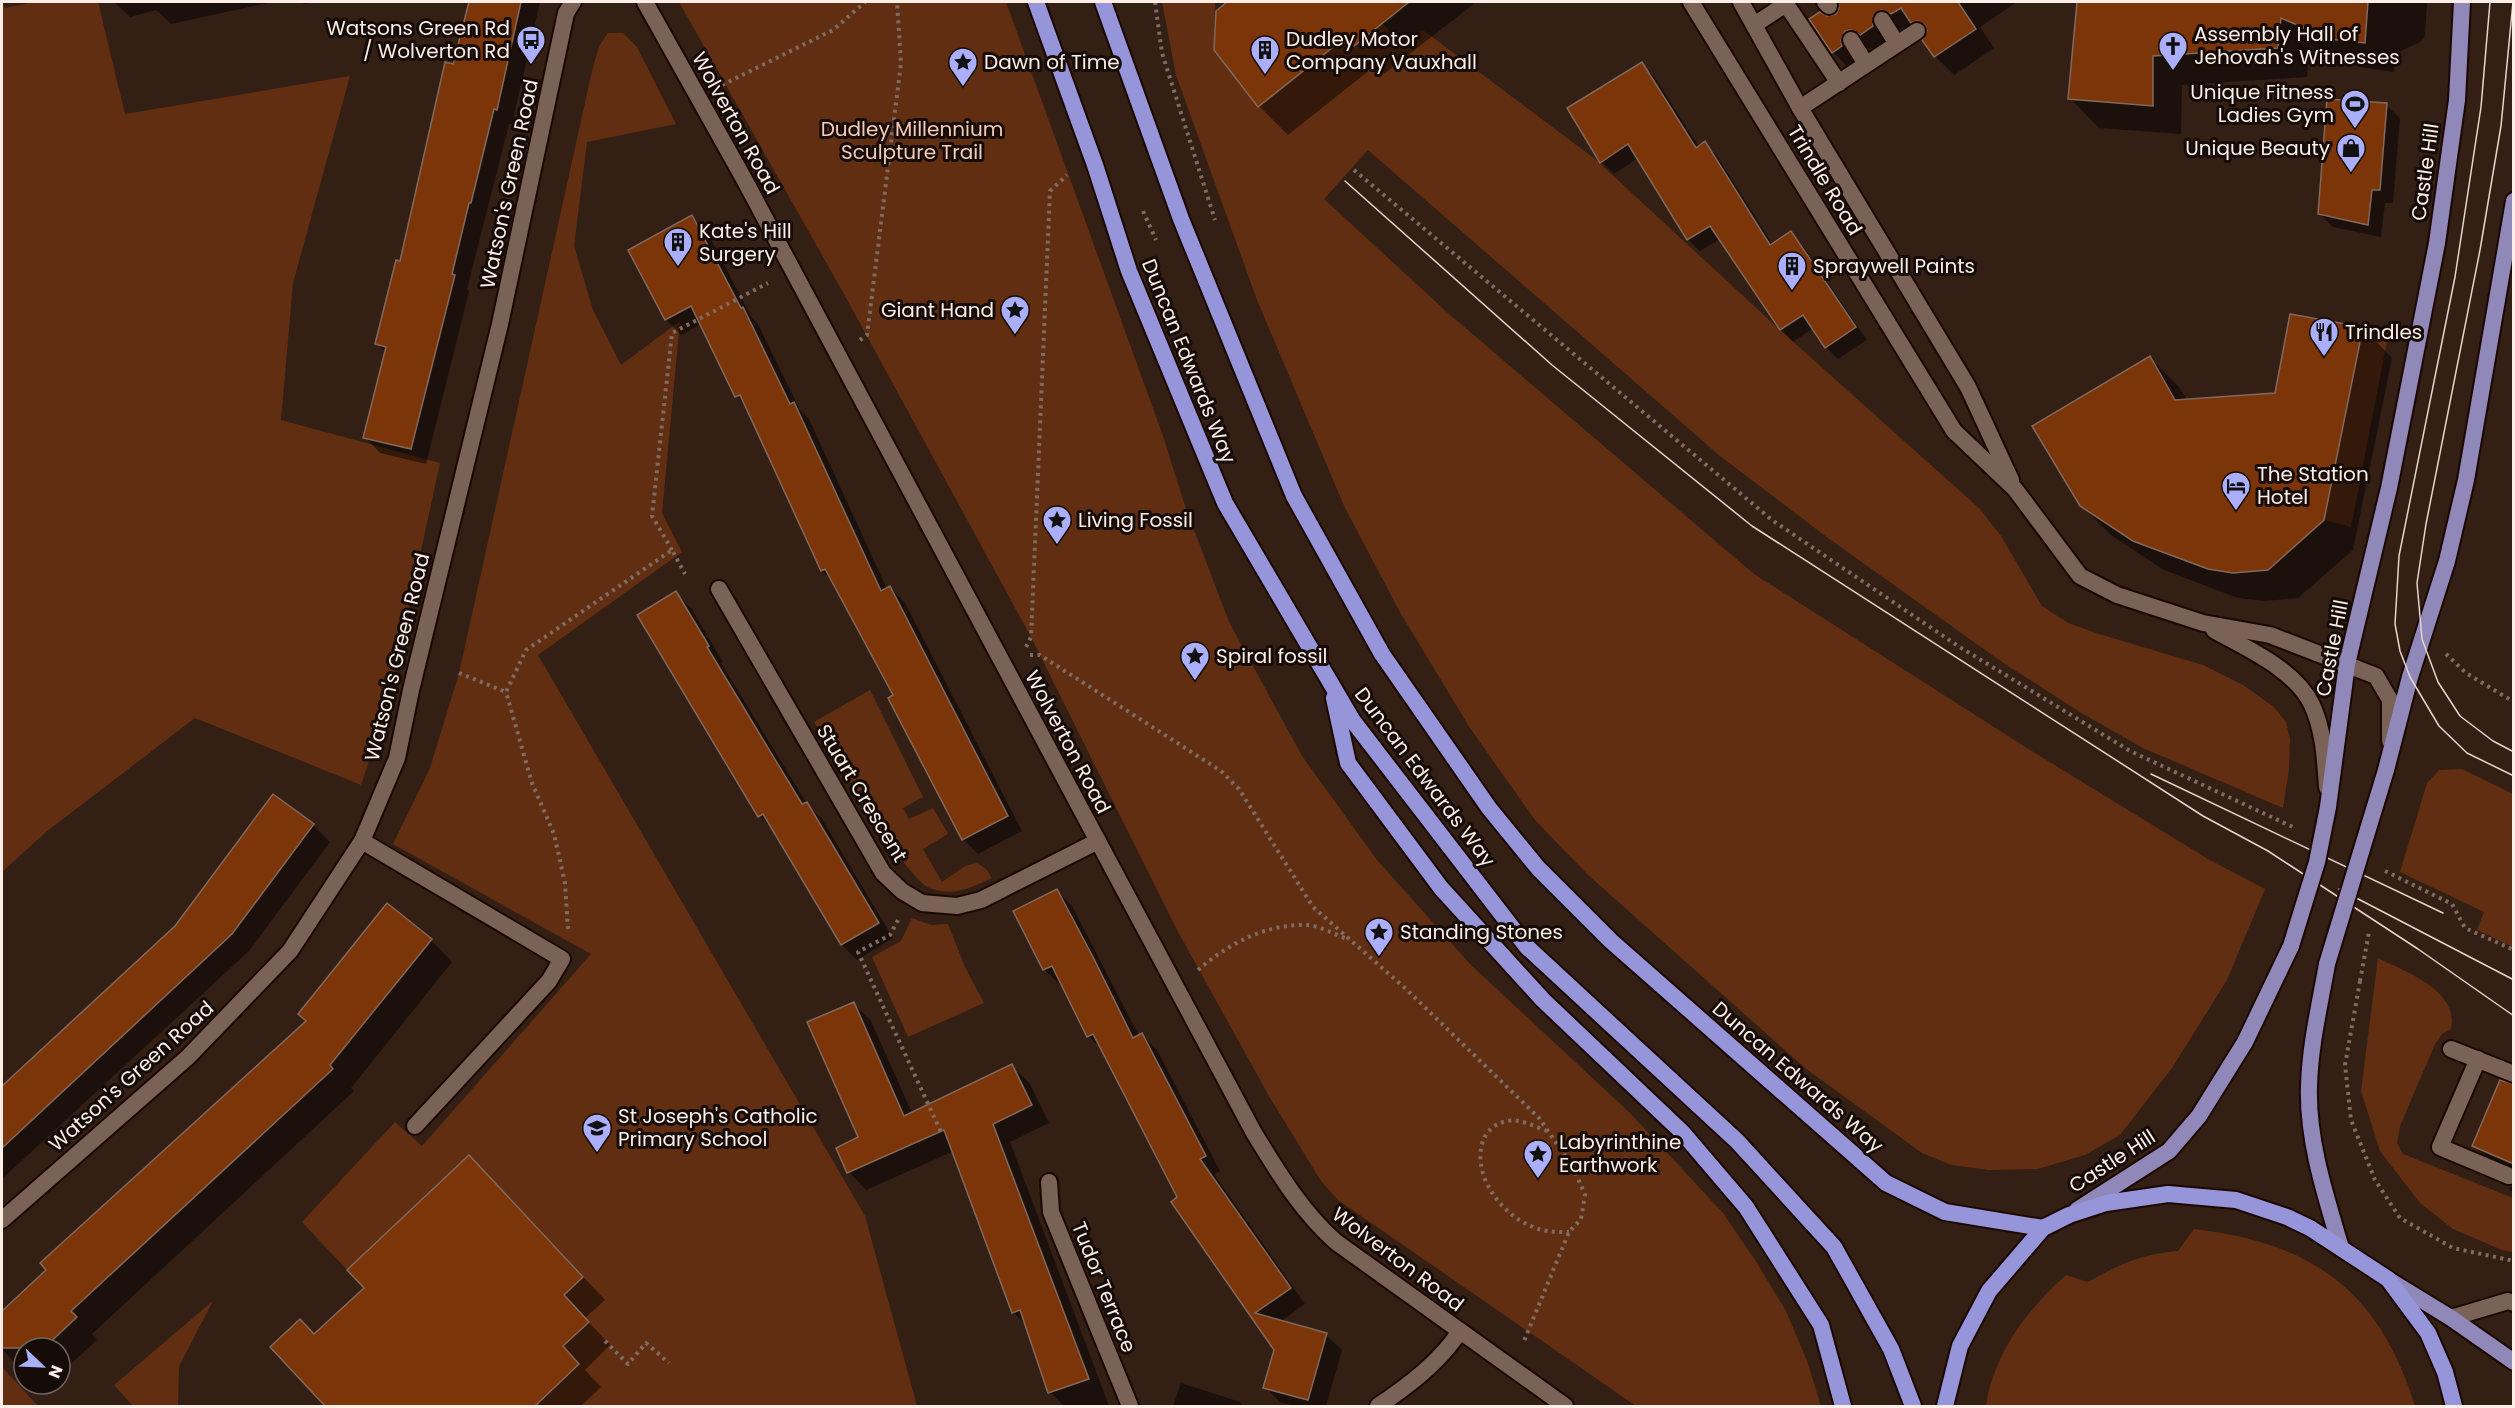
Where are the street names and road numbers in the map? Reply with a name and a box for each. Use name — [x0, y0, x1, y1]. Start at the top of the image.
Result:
street label: Wolverton Road — [685, 47, 787, 199]
street label: Watson's Green Road — [473, 77, 545, 291]
street label: Trindle Road — [1781, 120, 1869, 240]
street label: Castle Hill — [2404, 122, 2446, 222]
street label: Duncan Edwards Way — [1135, 255, 1243, 467]
street label: Watson's Green Road — [358, 550, 436, 764]
street label: Castle Hill — [2309, 597, 2355, 699]
street label: Wolverton Road — [1018, 665, 1118, 819]
street label: Duncan Edwards Way — [1348, 681, 1502, 873]
street label: Stuart Crescent — [810, 719, 914, 867]
street label: Watson's Green Road — [42, 994, 220, 1158]
street label: Duncan Edwards Way — [1706, 995, 1890, 1159]
street label: Castle Hill — [2063, 1123, 2161, 1199]
street label: Wolverton Road — [1326, 1200, 1470, 1318]
street label: Tudor Terrace — [1065, 1217, 1143, 1357]

